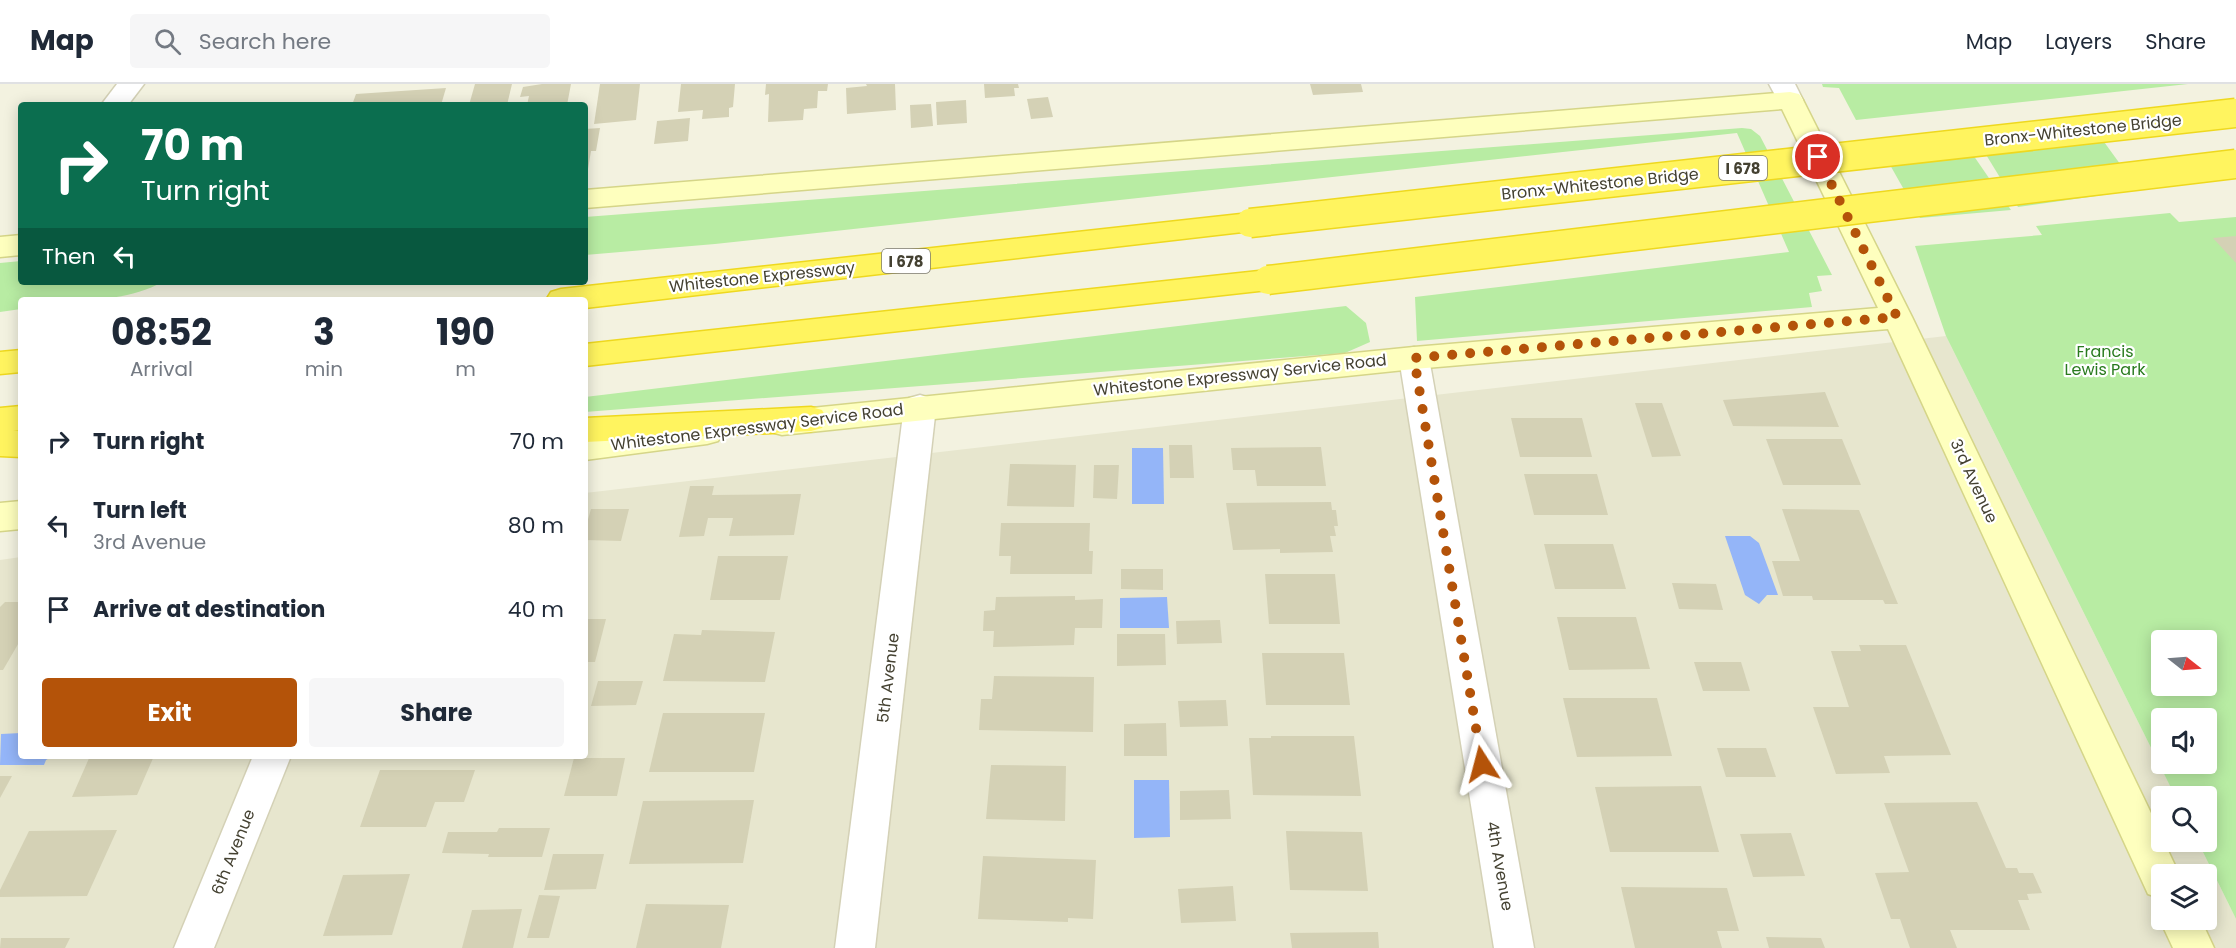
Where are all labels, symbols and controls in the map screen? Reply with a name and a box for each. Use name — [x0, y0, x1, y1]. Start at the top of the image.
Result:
search box — [130, 14, 550, 68]
text: Map — [30, 21, 94, 60]
icon: search — [151, 25, 184, 58]
text: Search here — [199, 26, 331, 57]
text: Map — [1966, 27, 2012, 56]
text: Layers — [2045, 27, 2112, 56]
text: Share — [2145, 27, 2206, 56]
street label: Bronx-Whitestone Bridge — [1983, 108, 2183, 152]
text: 70 m — [141, 116, 244, 175]
icon: right — [42, 126, 120, 204]
pin — [1792, 131, 1843, 182]
icon: arrive — [1801, 140, 1834, 173]
road number: I 678 — [1719, 156, 1767, 180]
street label: Bronx-Whitestone Bridge — [1500, 162, 1700, 206]
text: Turn right — [141, 172, 270, 209]
icon: left — [108, 240, 141, 273]
text: Then — [42, 241, 96, 272]
road number: I 678 — [882, 249, 930, 273]
street label: Whitestone Expressway — [668, 256, 856, 298]
text: 08:52 — [111, 307, 212, 358]
text: 3 — [313, 307, 335, 358]
text: 190 — [436, 307, 495, 358]
park label: Francis Lewis Park — [2065, 340, 2146, 381]
street label: Whitestone Expressway Service Road — [1092, 348, 1388, 402]
text: Arrival — [130, 355, 193, 383]
text: min — [305, 355, 343, 383]
text: m — [455, 355, 476, 383]
street label: Whitestone Expressway Service Road — [609, 398, 905, 456]
icon: right — [42, 425, 75, 458]
text: Turn right — [93, 426, 204, 457]
text: 70 m — [510, 426, 564, 457]
street label: 3rd Avenue — [1944, 435, 2004, 527]
text: Turn left — [93, 495, 187, 526]
icon: left — [42, 509, 75, 542]
text: 80 m — [508, 510, 564, 541]
text: 3rd Avenue — [93, 528, 206, 556]
icon: arrive — [42, 593, 75, 626]
text: Arrive at destination — [93, 594, 325, 625]
text: 40 m — [508, 594, 564, 625]
north arrow — [2151, 630, 2217, 696]
map controls — [2151, 630, 2217, 930]
street label: 5th Avenue — [871, 632, 905, 724]
button: Exit — [42, 678, 297, 747]
button: Share — [309, 678, 564, 747]
button: sound — [2151, 708, 2217, 774]
position arrow — [1450, 732, 1514, 796]
button: search — [2151, 786, 2217, 852]
street label: 6th Avenue — [205, 806, 261, 898]
street label: 4th Avenue — [1481, 819, 1519, 913]
button: layers — [2151, 864, 2217, 930]

